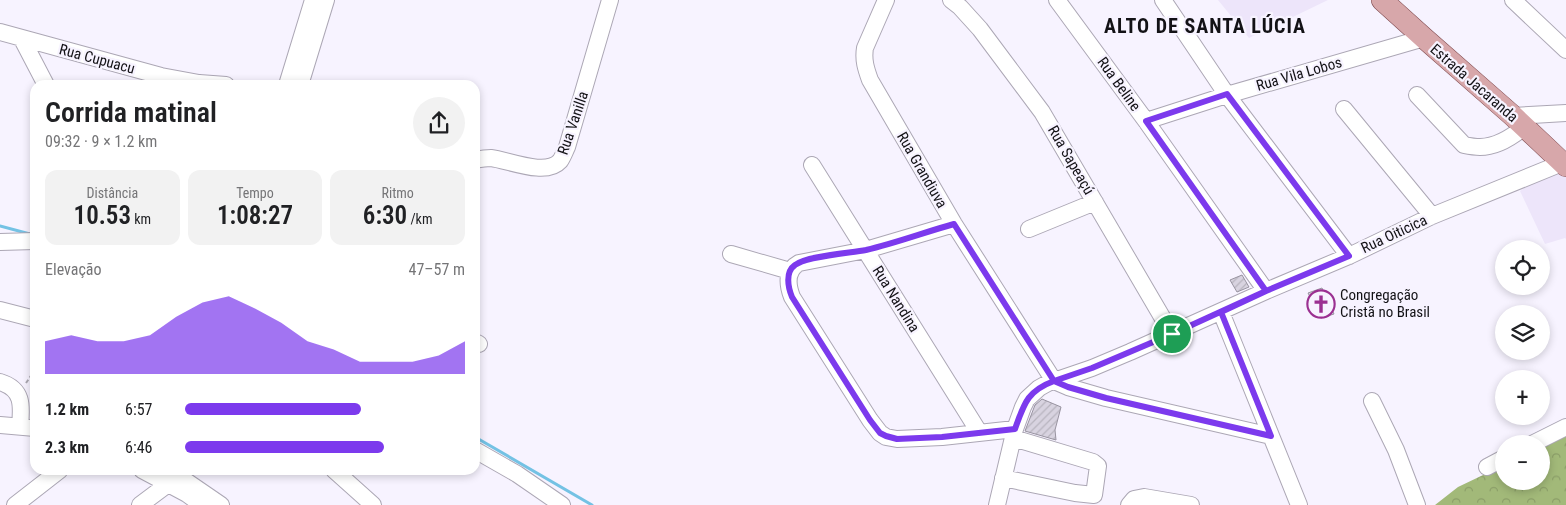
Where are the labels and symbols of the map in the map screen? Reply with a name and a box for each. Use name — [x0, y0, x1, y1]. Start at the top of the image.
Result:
district label: ALTO DE SANTA LÚCIA — [1104, 14, 1306, 38]
street label: Rua Cupuacu — [57, 40, 137, 78]
street label: Estrada Jacaranda — [1427, 40, 1521, 126]
street label: Rua Vila Lobos — [1254, 53, 1344, 95]
street label: Rua Beline — [1093, 54, 1145, 114]
street label: Rua Vanilla — [554, 89, 592, 157]
street label: Rua Sapeaçú — [1044, 122, 1098, 198]
street label: Rua Grandiuva — [893, 129, 951, 211]
street label: Rua Oiticica — [1358, 211, 1430, 257]
street label: Rua Nandina — [869, 262, 923, 336]
place label: Congregação Cristã no Brasil — [1340, 286, 1430, 321]
church icon: Congregação Cristã no Brasil — [1306, 289, 1336, 319]
pin — [1151, 313, 1193, 355]

